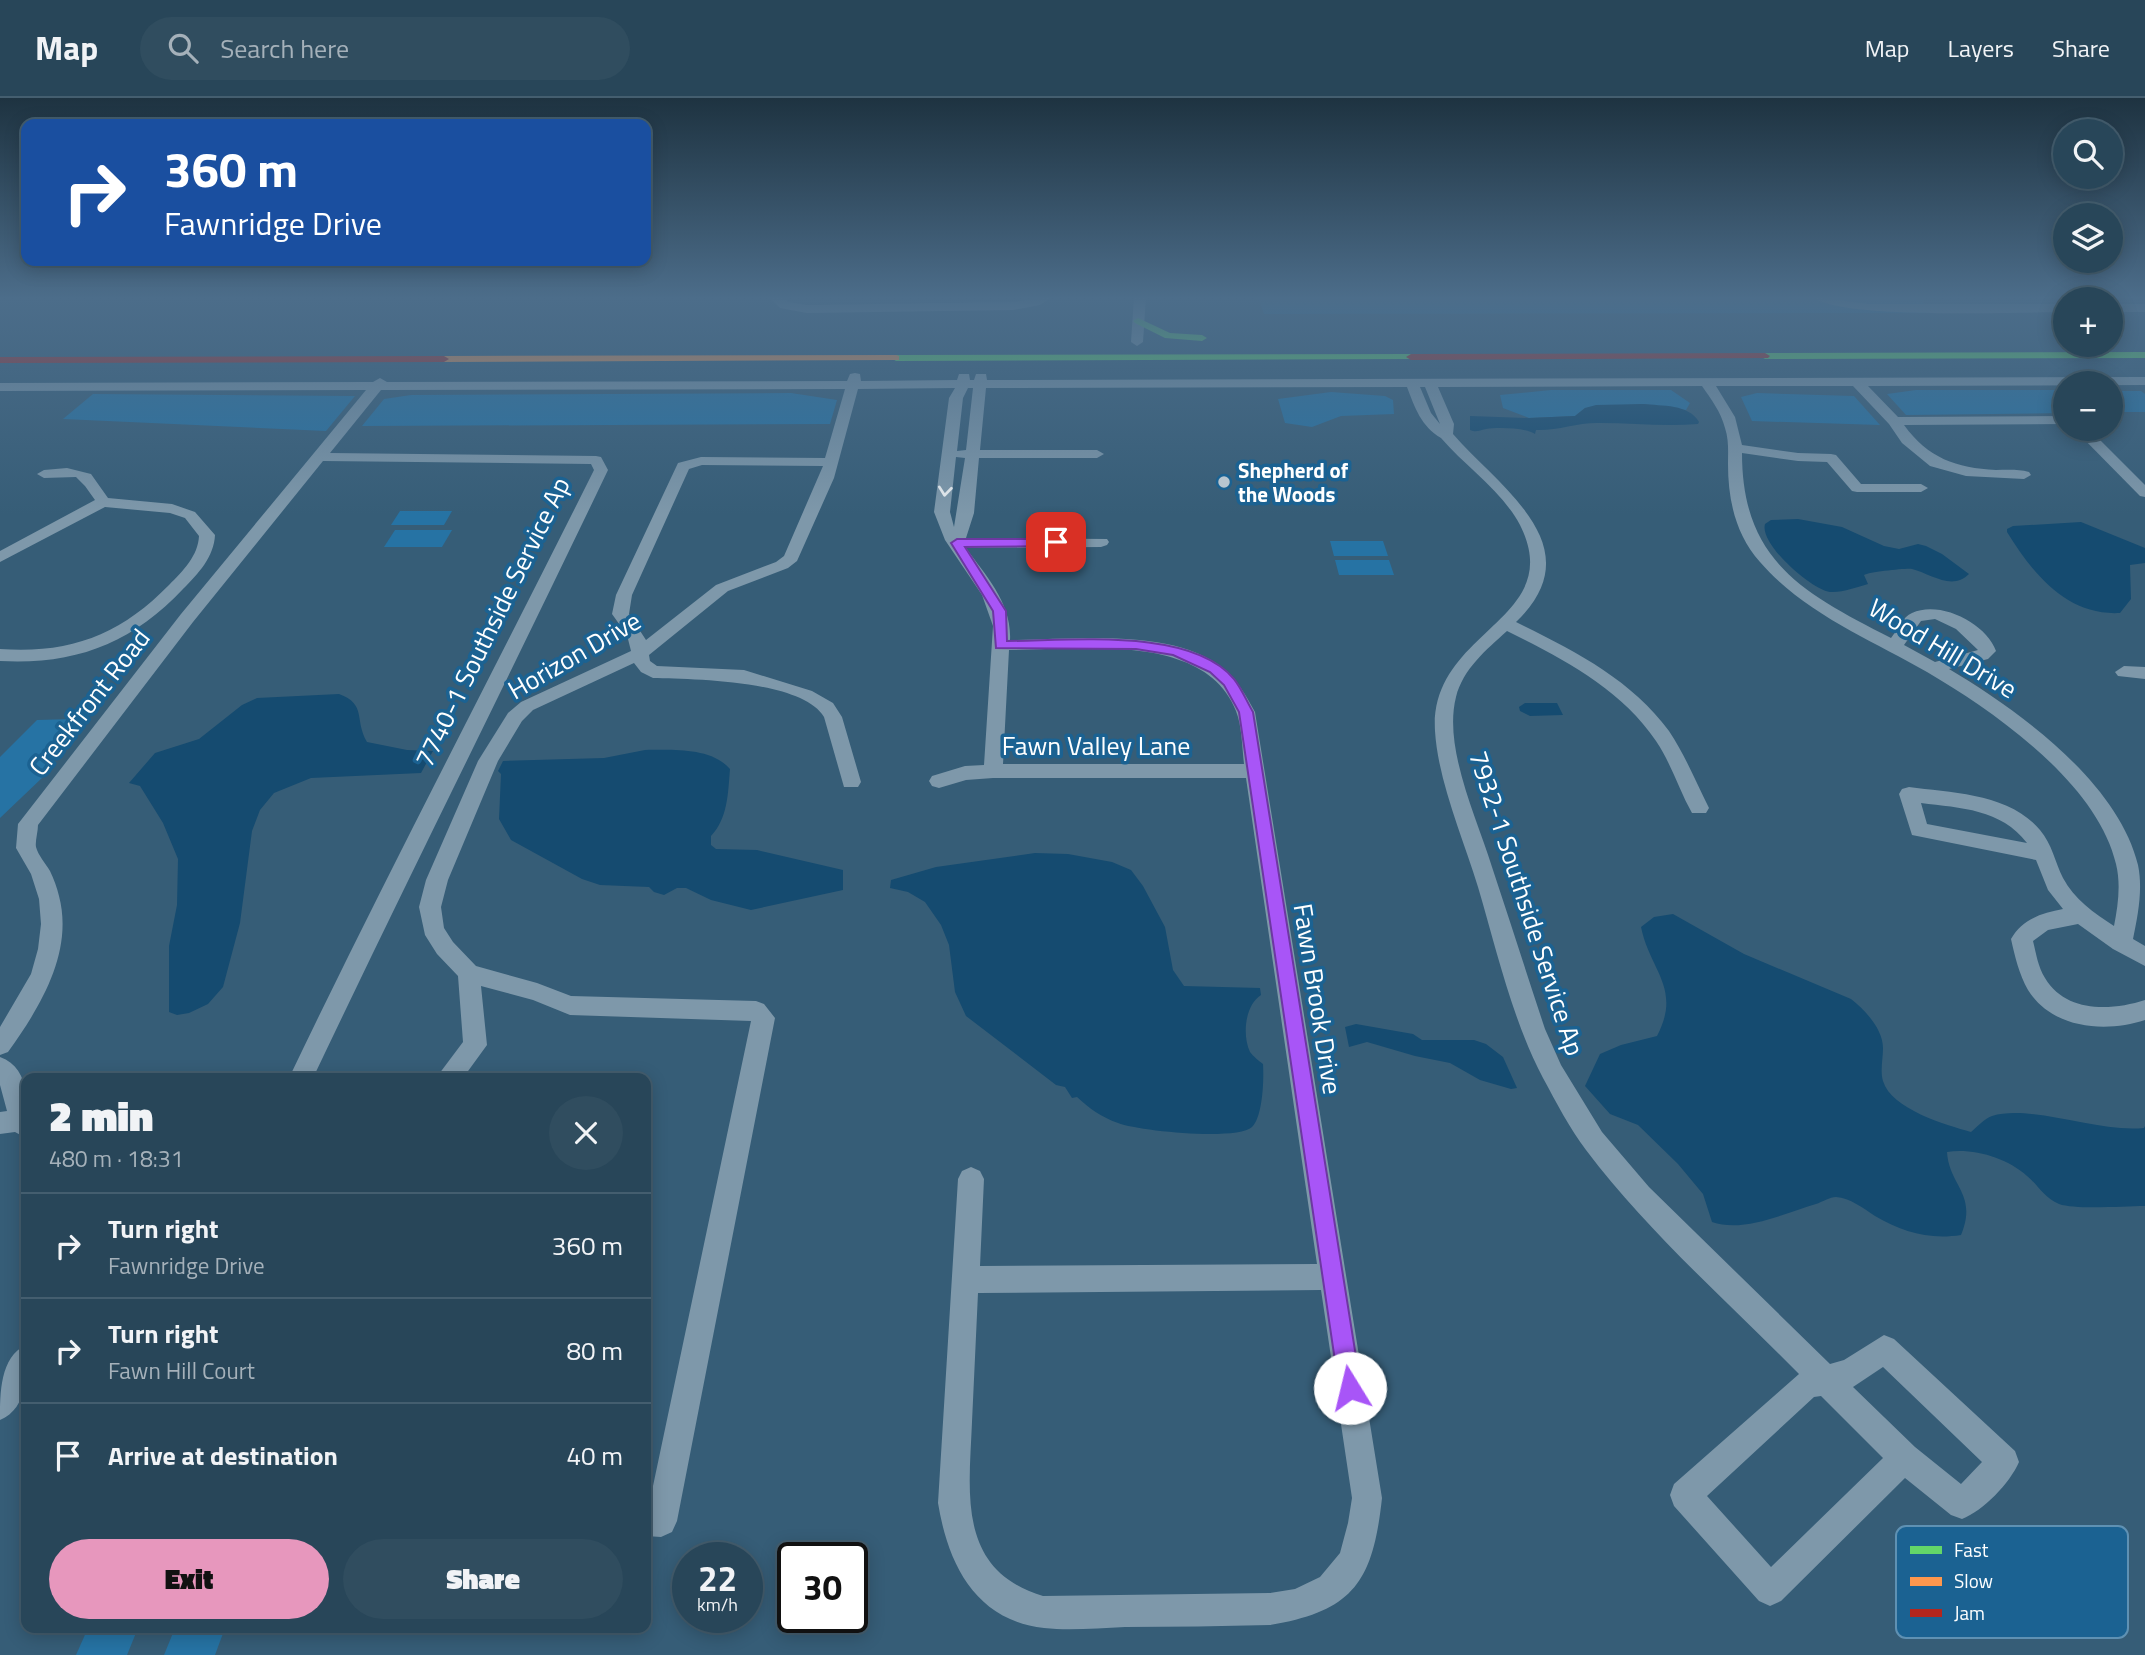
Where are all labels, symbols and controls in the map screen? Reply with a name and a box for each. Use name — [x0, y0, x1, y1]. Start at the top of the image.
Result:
search box — [140, 17, 630, 80]
text: Map — [35, 23, 98, 73]
icon: search — [164, 29, 202, 67]
text: Search here — [220, 29, 349, 68]
text: Map — [1865, 30, 1910, 66]
text: Layers — [1948, 30, 2014, 66]
text: Share — [2052, 30, 2110, 66]
map controls — [2053, 119, 2123, 441]
button: search — [2053, 119, 2123, 189]
text: 360 m — [164, 131, 298, 206]
icon: right — [49, 147, 140, 238]
text: Fawnridge Drive — [164, 199, 382, 247]
button: layers — [2053, 203, 2123, 273]
button: + — [2053, 287, 2123, 357]
button: − — [2053, 371, 2123, 441]
place label: Shepherd of the Woods — [1238, 454, 1349, 510]
street label: 7740-1 Southside Service Ap — [405, 470, 579, 774]
marker: Shepherd of the Woods — [1216, 474, 1232, 490]
one-way arrow — [937, 485, 952, 497]
pin — [1026, 512, 1086, 572]
icon: arrive — [1037, 523, 1075, 561]
street label: Wood Hill Drive — [1861, 588, 2025, 708]
street label: Horizon Drive — [500, 601, 648, 709]
street label: Creekfront Road — [19, 620, 159, 784]
street label: Fawn Valley Lane — [1002, 726, 1190, 765]
street label: 7932-1 Southside Service Ap — [1459, 745, 1595, 1061]
street label: Fawn Brook Drive — [1284, 901, 1352, 1097]
text: 2 min — [49, 1083, 153, 1147]
button: close — [549, 1096, 623, 1170]
text: 480 m · 18:31 — [49, 1141, 184, 1176]
text: Turn right — [108, 1209, 219, 1248]
text: 360 m — [552, 1226, 623, 1265]
icon: right — [49, 1227, 87, 1265]
text: Fawnridge Drive — [108, 1248, 265, 1283]
text: Turn right — [108, 1314, 219, 1353]
text: 80 m — [566, 1331, 623, 1370]
icon: right — [49, 1332, 87, 1370]
position arrow — [1313, 1351, 1387, 1425]
text: Fawn Hill Court — [108, 1353, 255, 1388]
text: Arrive at destination — [108, 1436, 338, 1475]
text: 40 m — [566, 1436, 623, 1475]
icon: arrive — [49, 1437, 87, 1475]
legend — [1896, 1526, 2128, 1638]
text: Fast — [1954, 1535, 1989, 1564]
button: Exit — [49, 1539, 329, 1619]
button: Share — [343, 1539, 623, 1619]
speed limit sign: 30 — [777, 1542, 868, 1633]
text: 22 — [698, 1551, 737, 1605]
text: Slow — [1954, 1566, 1993, 1595]
text: km/h — [697, 1591, 738, 1618]
text: Jam — [1954, 1598, 1985, 1627]

